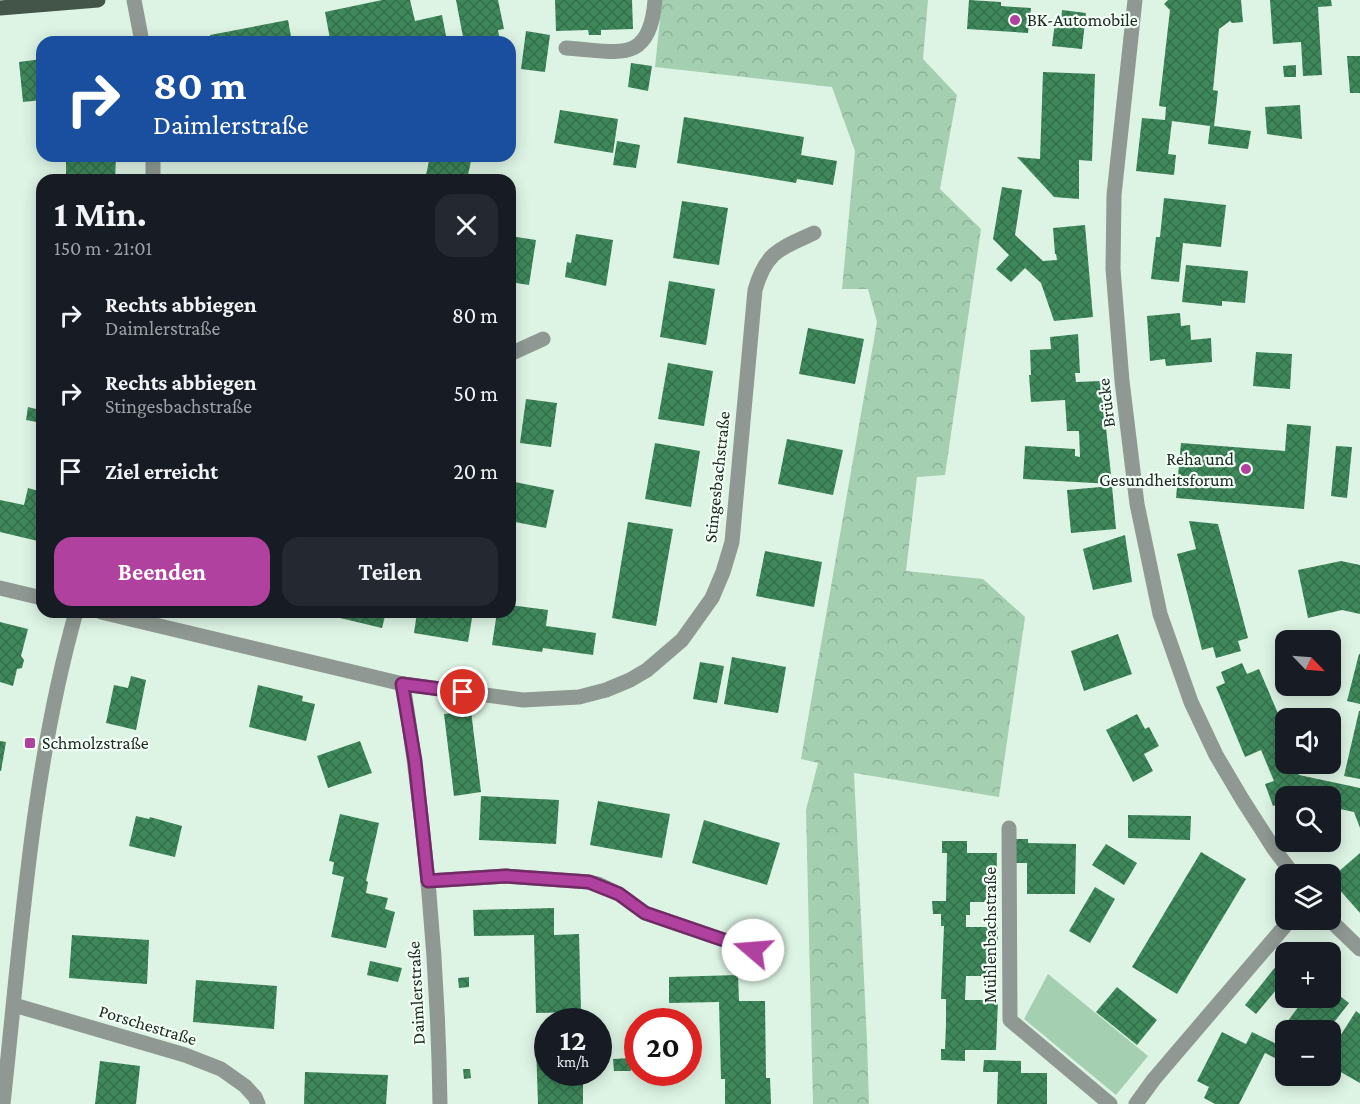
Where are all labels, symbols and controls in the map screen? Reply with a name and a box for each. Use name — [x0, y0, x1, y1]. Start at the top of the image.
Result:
place label: BK-Automobile — [1027, 10, 1138, 30]
marker: BK-Automobile — [1008, 13, 1022, 27]
icon: right — [54, 60, 132, 138]
text: 80 m — [153, 61, 247, 108]
text: Daimlerstraße — [153, 110, 309, 140]
text: 1 Min. — [54, 194, 147, 234]
button: close — [435, 194, 498, 257]
text: 150 m · 21:01 — [54, 237, 152, 259]
text: Rechts abbiegen — [105, 292, 257, 317]
icon: right — [54, 299, 87, 332]
text: 80 m — [452, 303, 498, 328]
text: Daimlerstraße — [105, 317, 220, 339]
text: Rechts abbiegen — [105, 370, 257, 395]
icon: right — [54, 377, 87, 410]
street label: Brücke — [1093, 377, 1119, 429]
text: 50 m — [453, 381, 498, 406]
text: Stingesbachstraße — [105, 395, 252, 417]
street label: Stingesbachstraße — [700, 410, 734, 544]
place label: Reha und Gesundheitsforum — [1099, 449, 1235, 490]
icon: arrive — [54, 455, 87, 488]
text: Ziel erreicht — [105, 459, 218, 484]
text: 20 m — [453, 459, 498, 484]
marker: Reha und Gesundheitsforum — [1239, 462, 1253, 476]
button: Beenden — [54, 537, 270, 606]
button: Teilen — [282, 537, 498, 606]
north arrow — [1275, 630, 1341, 696]
map controls — [1275, 630, 1341, 1086]
pin — [437, 666, 488, 717]
icon: arrive — [446, 675, 479, 708]
button: sound — [1275, 708, 1341, 774]
place label: Schmolzstraße — [42, 733, 149, 753]
marker: Schmolzstraße — [23, 736, 37, 750]
button: search — [1275, 786, 1341, 852]
button: layers — [1275, 864, 1341, 930]
street label: Mühlenbachstraße — [980, 867, 1000, 1003]
position arrow — [721, 918, 785, 982]
street label: Daimlerstraße — [403, 941, 429, 1045]
button: + — [1275, 942, 1341, 1008]
street label: Porschestraße — [97, 1001, 199, 1049]
speed limit sign: 20 — [624, 1008, 702, 1086]
button: − — [1275, 1020, 1341, 1086]
text: 12 — [560, 1023, 586, 1056]
text: km/h — [557, 1054, 589, 1070]

